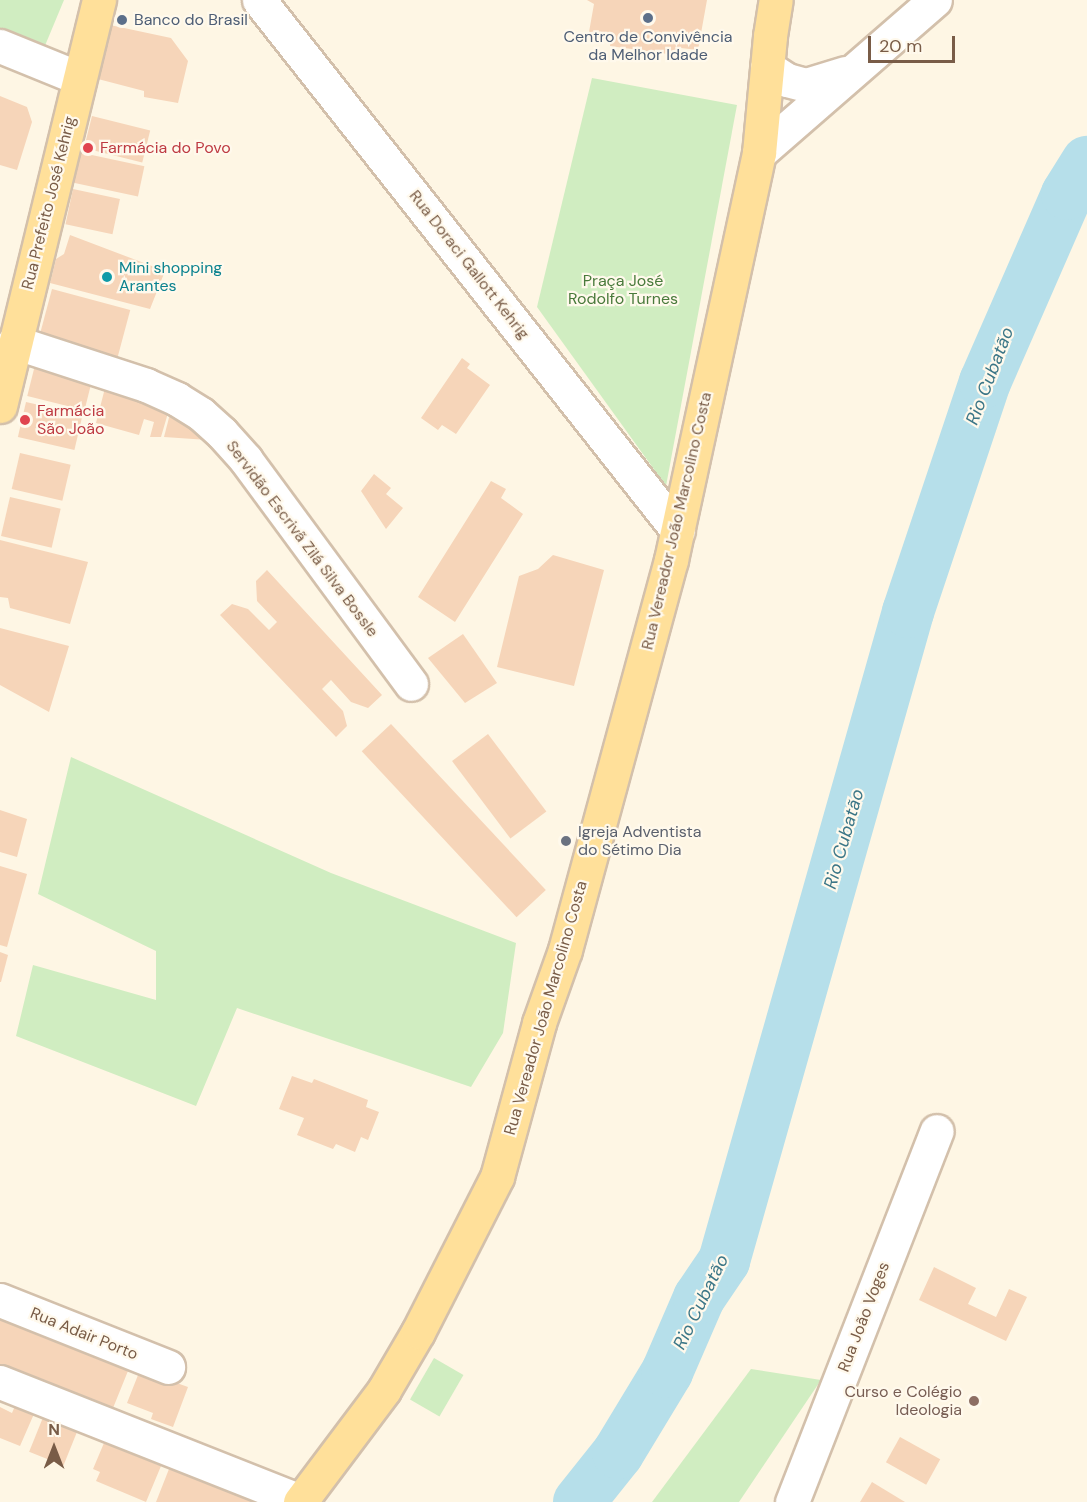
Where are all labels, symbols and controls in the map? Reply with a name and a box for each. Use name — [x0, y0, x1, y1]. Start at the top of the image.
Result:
place label: Banco do Brasil — [134, 10, 248, 30]
marker: Centro de Convivência da Melhor Idade — [641, 11, 655, 25]
marker: Banco do Brasil — [115, 13, 129, 27]
scale bar — [871, 24, 958, 62]
place label: Centro de Convivência da Melhor Idade — [563, 27, 733, 65]
text: 20 m — [879, 34, 922, 58]
street label: Rua Prefeito José Kehrig — [18, 114, 80, 292]
place label: Farmácia do Povo — [100, 138, 231, 158]
marker: Farmácia do Povo — [81, 141, 95, 155]
street label: Rua Doraci Gallott Kehrig — [405, 187, 533, 343]
place label: Mini shopping Arantes — [119, 258, 222, 296]
marker: Mini shopping Arantes — [100, 270, 114, 284]
park label: Praça José Rodolfo Turnes — [568, 271, 678, 309]
water label: Rio Cubatão — [961, 324, 1019, 428]
street label: Rua Vereador João Marcolino Costa — [638, 390, 716, 652]
place label: Farmácia São João — [37, 401, 104, 439]
marker: Farmácia São João — [18, 413, 32, 427]
street label: Servidão Escrivã Zilá Silva Bossle — [222, 437, 382, 641]
water label: Rio Cubatão — [819, 787, 869, 891]
place label: Igreja Adventista do Sétimo Dia — [578, 822, 702, 860]
marker: Igreja Adventista do Sétimo Dia — [559, 834, 573, 848]
street label: Rua Vereador João Marcolino Costa — [500, 879, 592, 1137]
water label: Rio Cubatão — [669, 1251, 733, 1353]
street label: Rua João Voges — [834, 1259, 894, 1375]
street label: Rua Adair Porto — [27, 1304, 141, 1364]
place label: Curso e Colégio Ideologia — [844, 1382, 962, 1420]
marker: Curso e Colégio Ideologia — [967, 1394, 981, 1408]
north arrow — [24, 1418, 84, 1478]
text: N — [48, 1419, 60, 1440]

